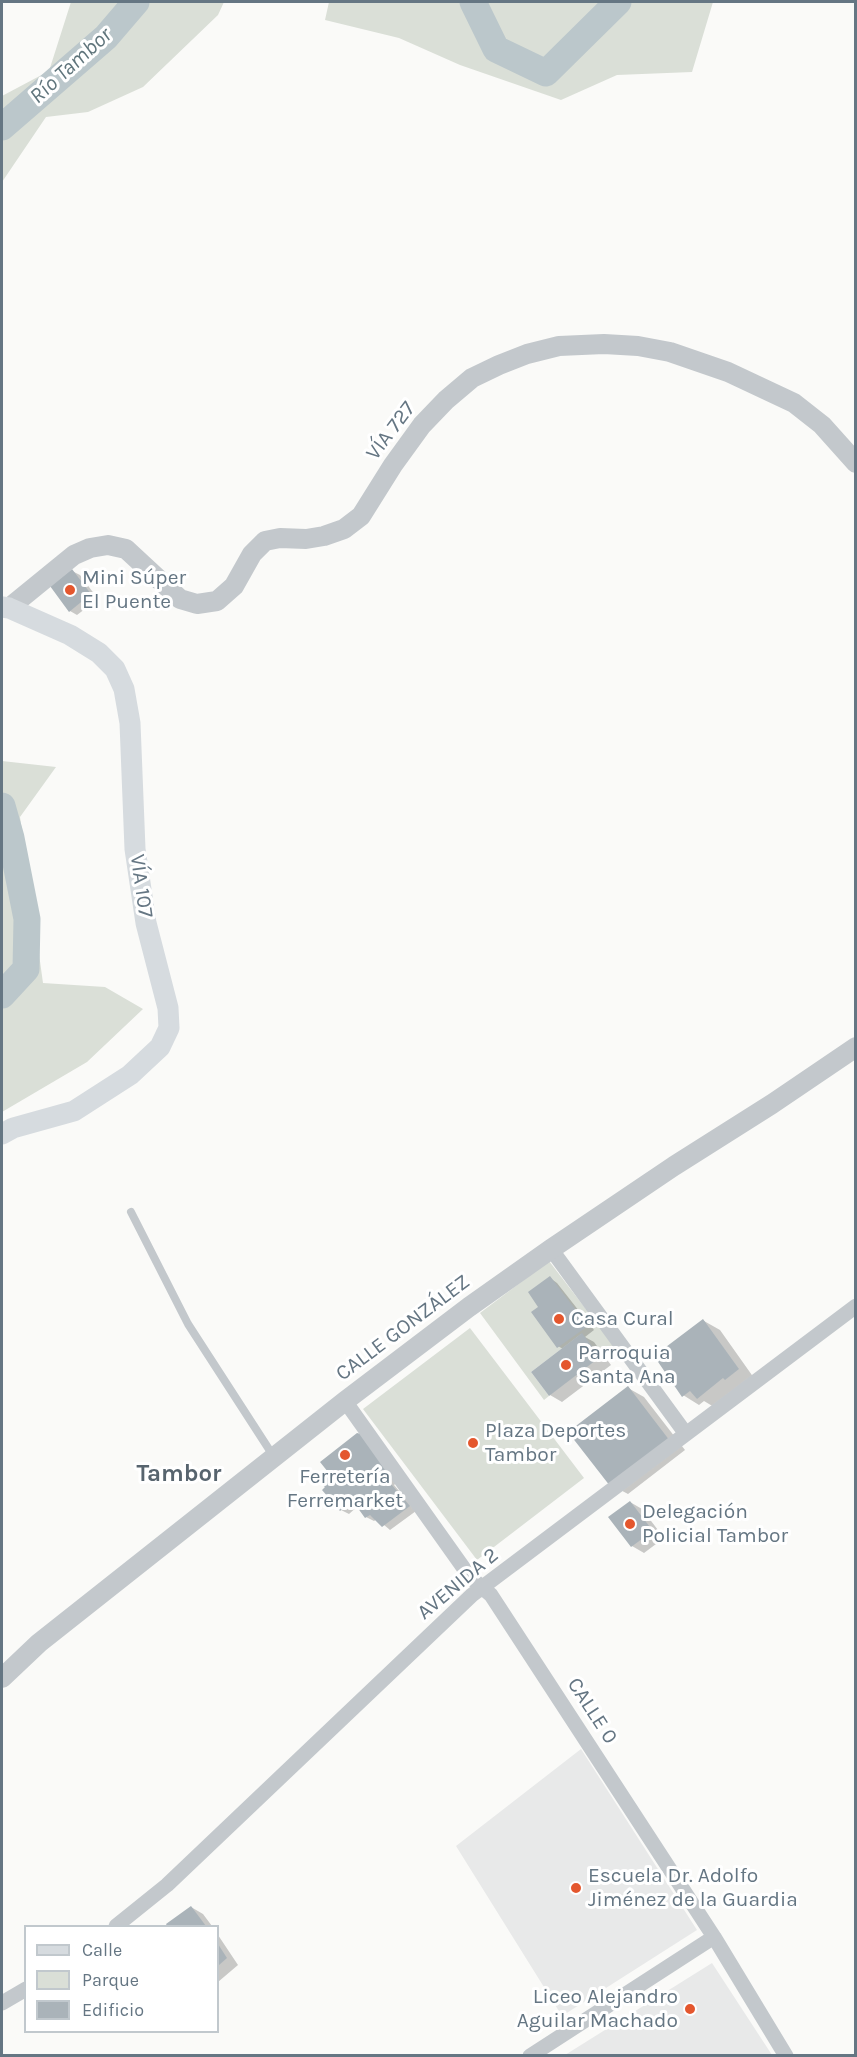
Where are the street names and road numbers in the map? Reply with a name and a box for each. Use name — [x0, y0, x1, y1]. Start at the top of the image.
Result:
street label: VÍA 727 — [361, 397, 421, 465]
street label: VÍA 107 — [124, 853, 158, 919]
street label: CALLE GONZÁLEZ — [331, 1269, 475, 1387]
street label: AVENIDA 2 — [412, 1543, 504, 1625]
street label: CALLE 0 — [561, 1673, 623, 1749]

